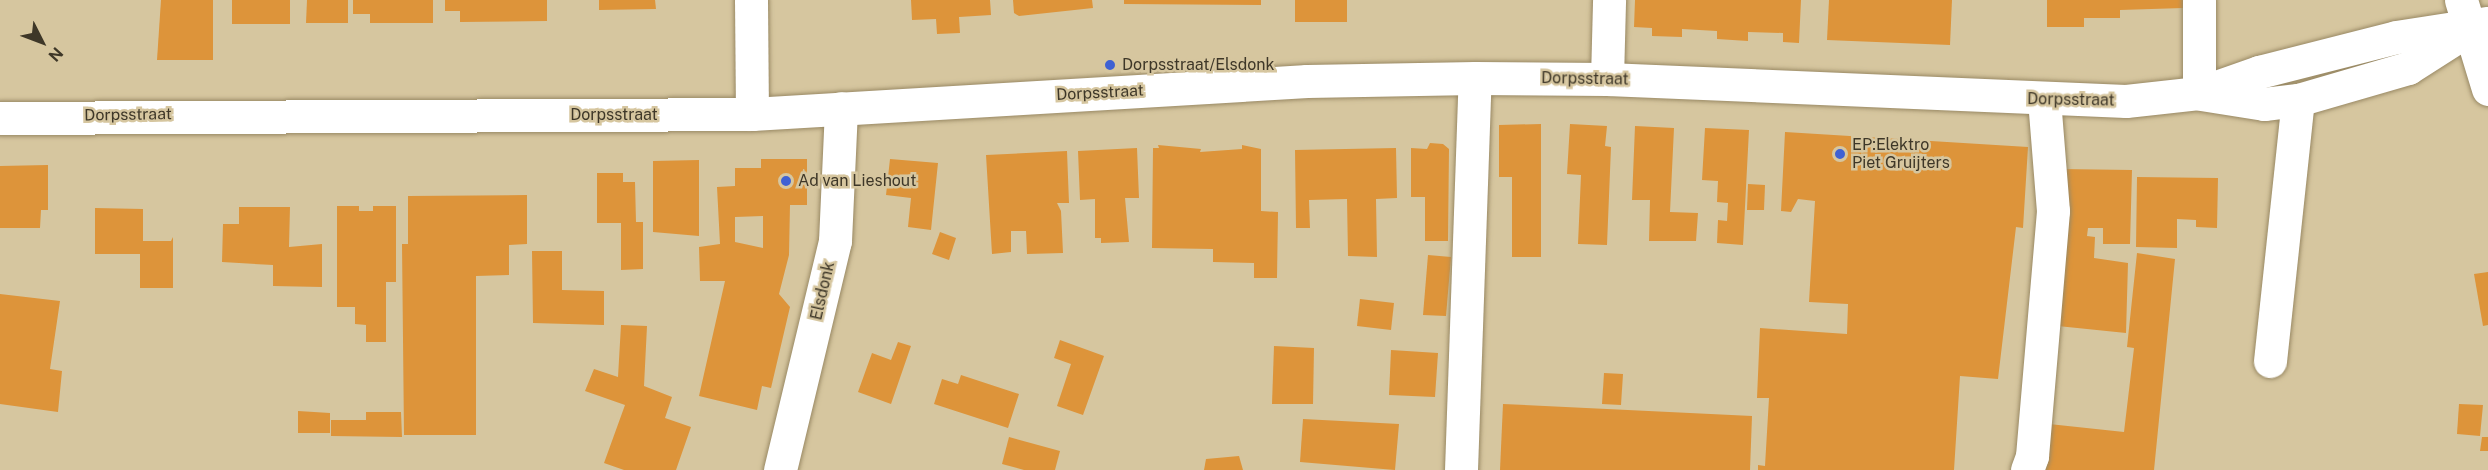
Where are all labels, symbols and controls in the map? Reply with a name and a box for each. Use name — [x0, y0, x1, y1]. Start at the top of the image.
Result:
north arrow — [12, 12, 72, 72]
text: N — [45, 43, 67, 65]
place label: Dorpsstraat/Elsdonk — [1122, 55, 1274, 75]
marker: Dorpsstraat/Elsdonk — [1103, 58, 1117, 72]
street label: Dorpsstraat — [1541, 69, 1629, 89]
street label: Dorpsstraat — [1056, 81, 1144, 105]
street label: Dorpsstraat — [2027, 90, 2115, 110]
street label: Dorpsstraat — [84, 105, 172, 125]
street label: Dorpsstraat — [570, 105, 658, 125]
place label: EP:Elektro Piet Gruijters — [1852, 135, 1950, 173]
marker: EP:Elektro Piet Gruijters — [1833, 147, 1847, 161]
place label: Ad van Lieshout — [798, 171, 916, 191]
marker: Ad van Lieshout — [779, 174, 793, 188]
street label: Elsdonk — [807, 260, 839, 322]

